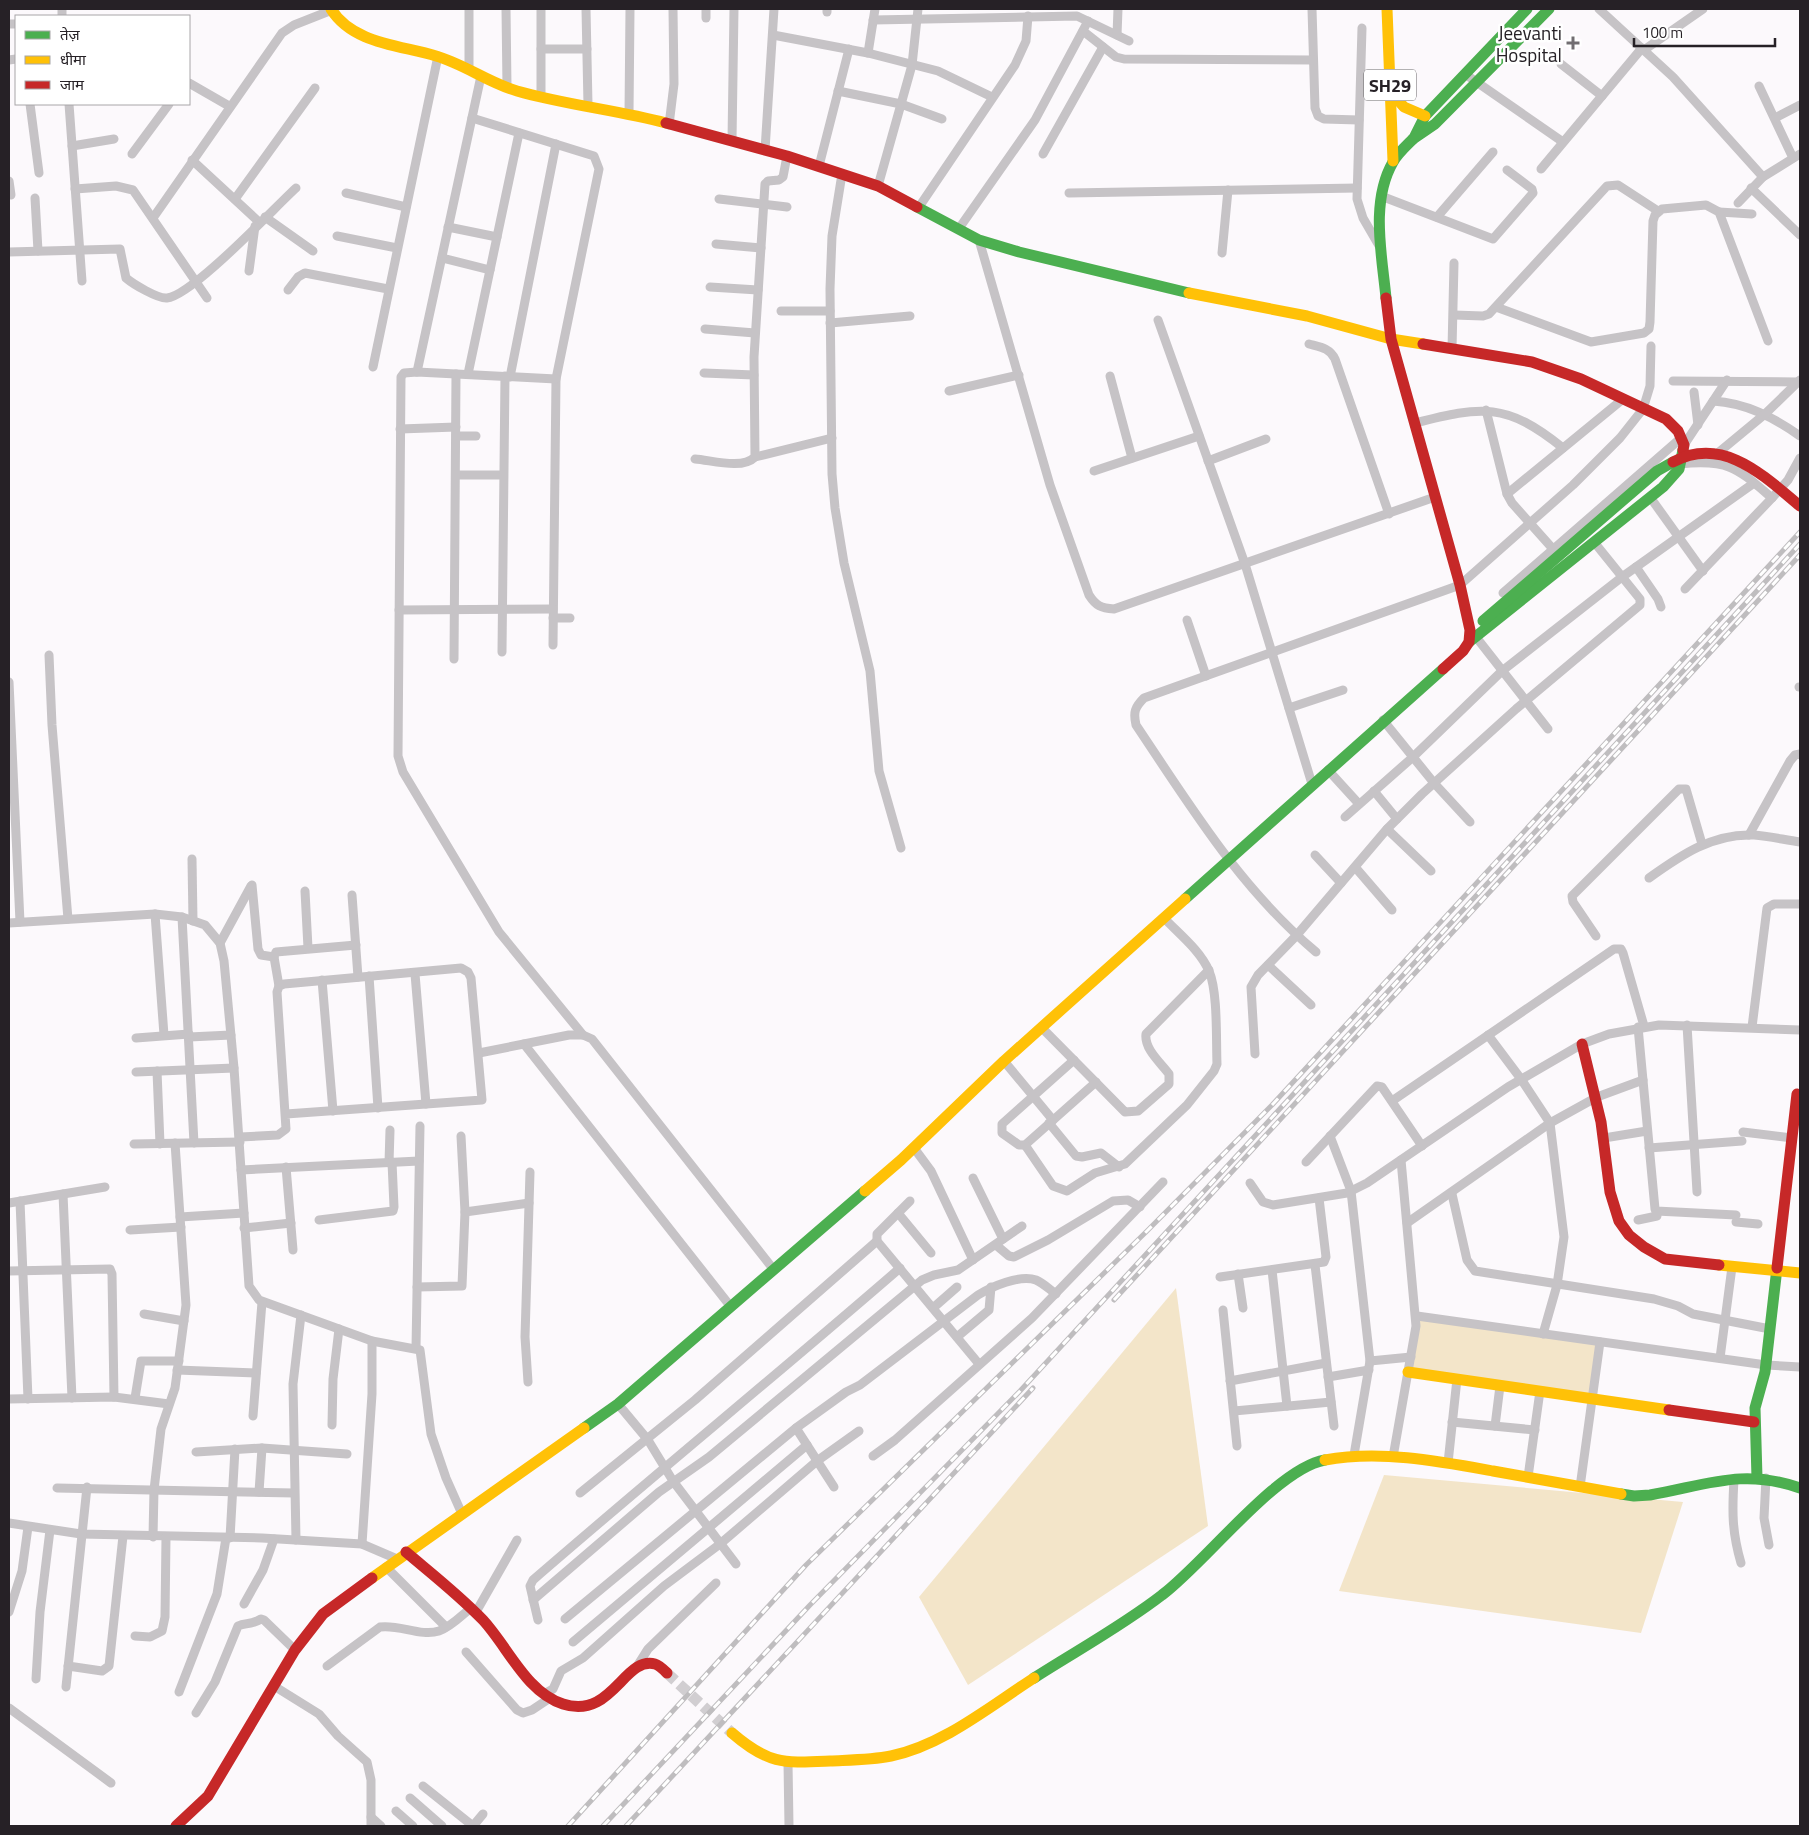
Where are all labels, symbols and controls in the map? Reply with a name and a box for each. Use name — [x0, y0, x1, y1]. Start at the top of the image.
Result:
legend — [15, 15, 190, 105]
scale bar — [1634, 15, 1775, 47]
place label: Jeevanti Hospital — [1496, 18, 1562, 69]
text: 100 m — [1642, 21, 1683, 44]
text: तेज़ — [60, 23, 81, 46]
marker: Jeevanti Hospital — [1566, 36, 1580, 50]
text: धीमा — [60, 48, 87, 71]
road number: SH29 — [1364, 70, 1416, 100]
text: जाम — [60, 73, 85, 96]

